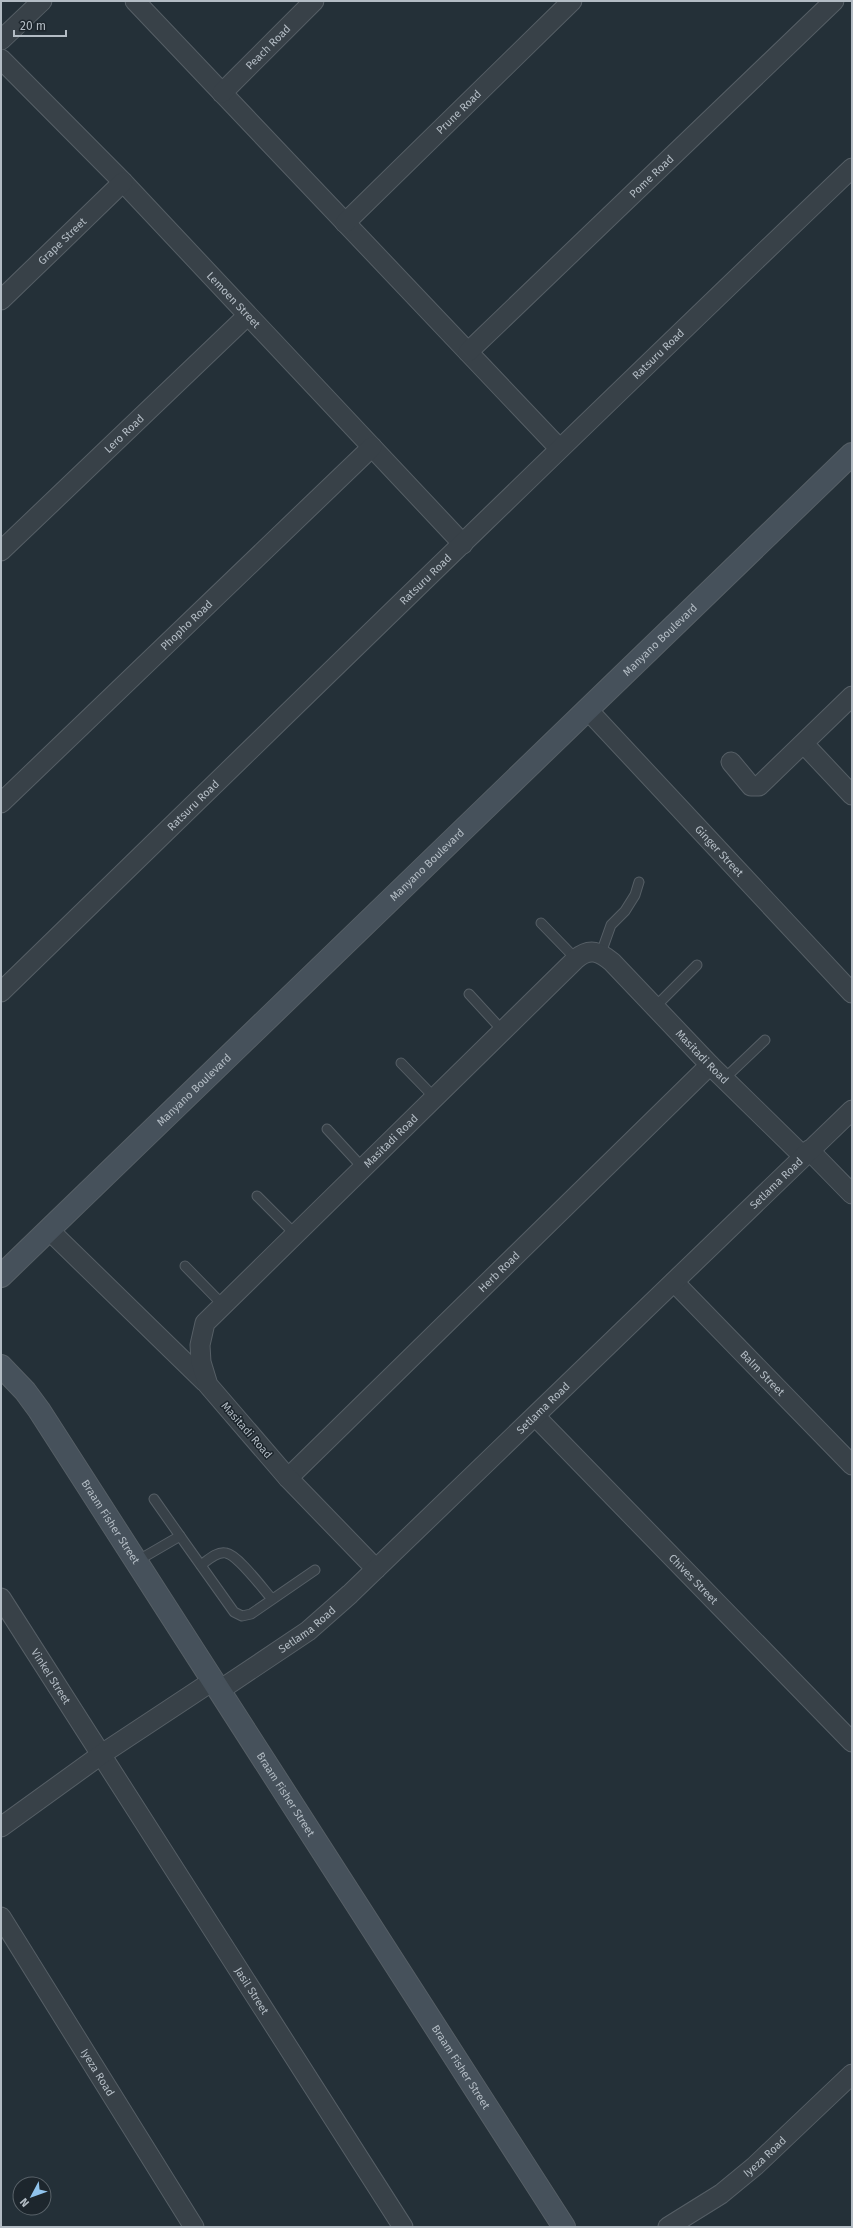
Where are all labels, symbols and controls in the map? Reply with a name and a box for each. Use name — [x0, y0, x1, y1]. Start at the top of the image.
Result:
scale bar — [14, 12, 66, 38]
text: 20 m — [20, 19, 46, 33]
street label: Peach Road — [243, 22, 293, 72]
street label: Prune Road — [434, 87, 484, 137]
street label: Pome Road — [627, 152, 676, 201]
street label: Grape Street — [36, 215, 89, 268]
street label: Lemoen Street — [204, 269, 263, 331]
street label: Ratsuru Road — [630, 326, 687, 382]
street label: Lero Road — [102, 412, 147, 456]
street label: Ratsuru Road — [397, 552, 454, 608]
street label: Phopho Road — [158, 598, 215, 653]
street label: Manyano Boulevard — [620, 601, 700, 679]
street label: Ratsuru Road — [165, 777, 222, 834]
street label: Ginger Street — [692, 823, 746, 879]
street label: Manyano Boulevard — [387, 826, 467, 904]
street label: Masitadi Road — [673, 1027, 731, 1087]
street label: Manyano Boulevard — [154, 1051, 234, 1129]
street label: Masitadi Road — [361, 1112, 421, 1171]
street label: Setlama Road — [747, 1155, 806, 1212]
street label: Herb Road — [476, 1249, 523, 1295]
street label: Balm Street — [737, 1348, 787, 1399]
street label: Setlama Road — [514, 1380, 573, 1437]
street label: Masitadi Road — [219, 1399, 275, 1461]
street label: Braam Fisher Street — [78, 1477, 142, 1567]
street label: Chives Street — [666, 1552, 720, 1607]
street label: Setlama Road — [276, 1604, 338, 1656]
street label: Vinkel Street — [28, 1646, 73, 1707]
street label: Braam Fisher Street — [254, 1750, 317, 1839]
street label: Jasil Street — [232, 1965, 271, 2017]
street label: Braam Fisher Street — [429, 2023, 493, 2112]
street label: Iyeza Road — [78, 2046, 117, 2099]
street label: Iyeza Road — [741, 2134, 789, 2180]
north arrow — [12, 2176, 52, 2216]
text: N — [18, 2195, 32, 2209]

